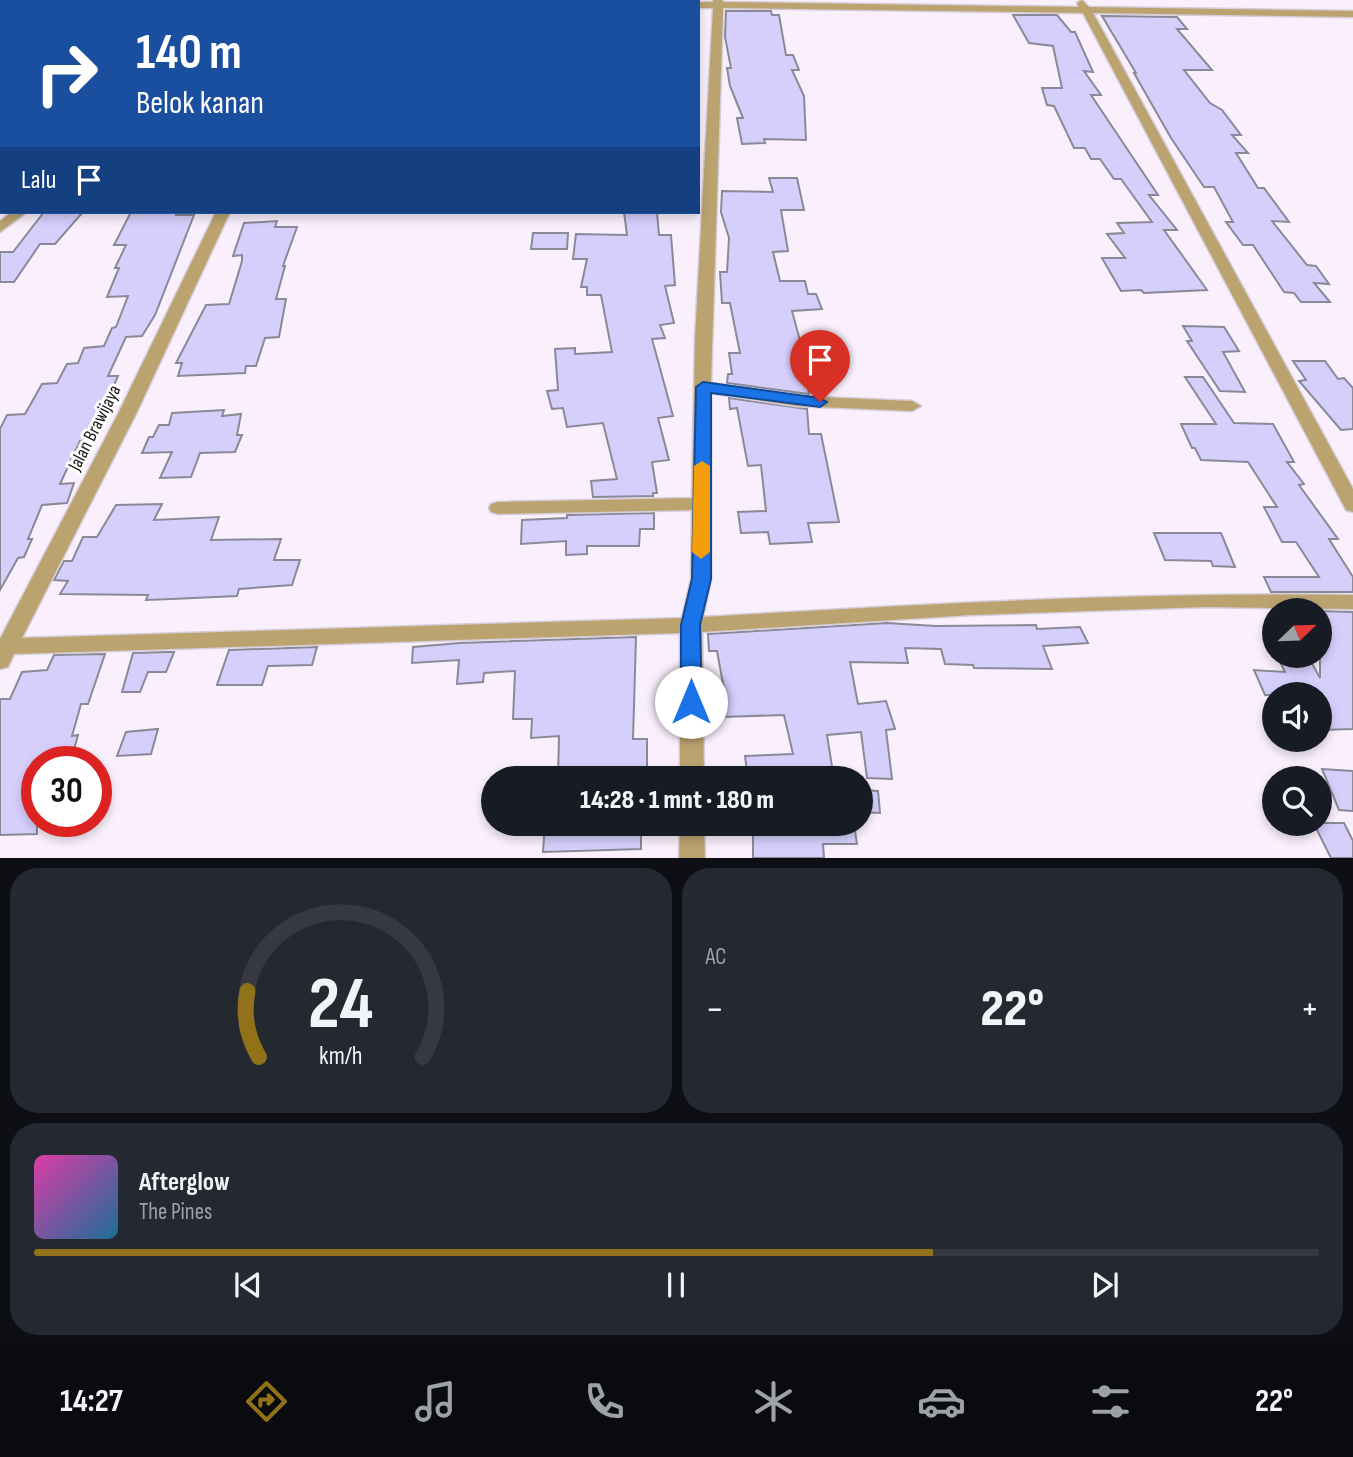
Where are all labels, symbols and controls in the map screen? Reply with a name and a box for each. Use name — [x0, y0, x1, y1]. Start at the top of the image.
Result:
text: 140 m — [136, 24, 242, 83]
icon: right — [21, 28, 112, 119]
text: Belok kanan — [136, 84, 264, 123]
icon: arrive — [70, 161, 108, 199]
text: Lalu — [21, 165, 56, 196]
pin — [790, 330, 850, 402]
icon: arrive — [801, 341, 839, 379]
street label: Jalan Brawijaya — [63, 381, 126, 476]
north arrow — [1262, 598, 1332, 668]
map controls — [1262, 598, 1332, 836]
position arrow — [654, 665, 728, 739]
button: sound — [1262, 682, 1332, 752]
speed limit sign: 30 — [21, 746, 112, 837]
button: search — [1262, 766, 1332, 836]
text: 14:28 · 1 mnt · 180 m — [580, 785, 774, 816]
text: AC — [706, 943, 726, 971]
text: 24 — [308, 961, 373, 1049]
text: 22° — [980, 978, 1044, 1041]
text: − — [706, 987, 724, 1032]
text: + — [1300, 987, 1319, 1032]
text: km/h — [319, 1040, 362, 1071]
text: Afterglow — [139, 1167, 230, 1198]
text: The Pines — [139, 1198, 212, 1226]
icon: previous — [229, 1266, 267, 1304]
icon: pause — [657, 1266, 695, 1304]
icon: next — [1086, 1266, 1124, 1304]
icon: directions — [242, 1377, 291, 1426]
icon: music — [411, 1377, 460, 1426]
icon: phone — [580, 1377, 629, 1426]
icon: climate — [749, 1377, 798, 1426]
icon: car — [917, 1377, 966, 1426]
icon: filters — [1086, 1377, 1135, 1426]
text: 14:27 — [60, 1382, 123, 1421]
text: 22° — [1255, 1382, 1293, 1421]

